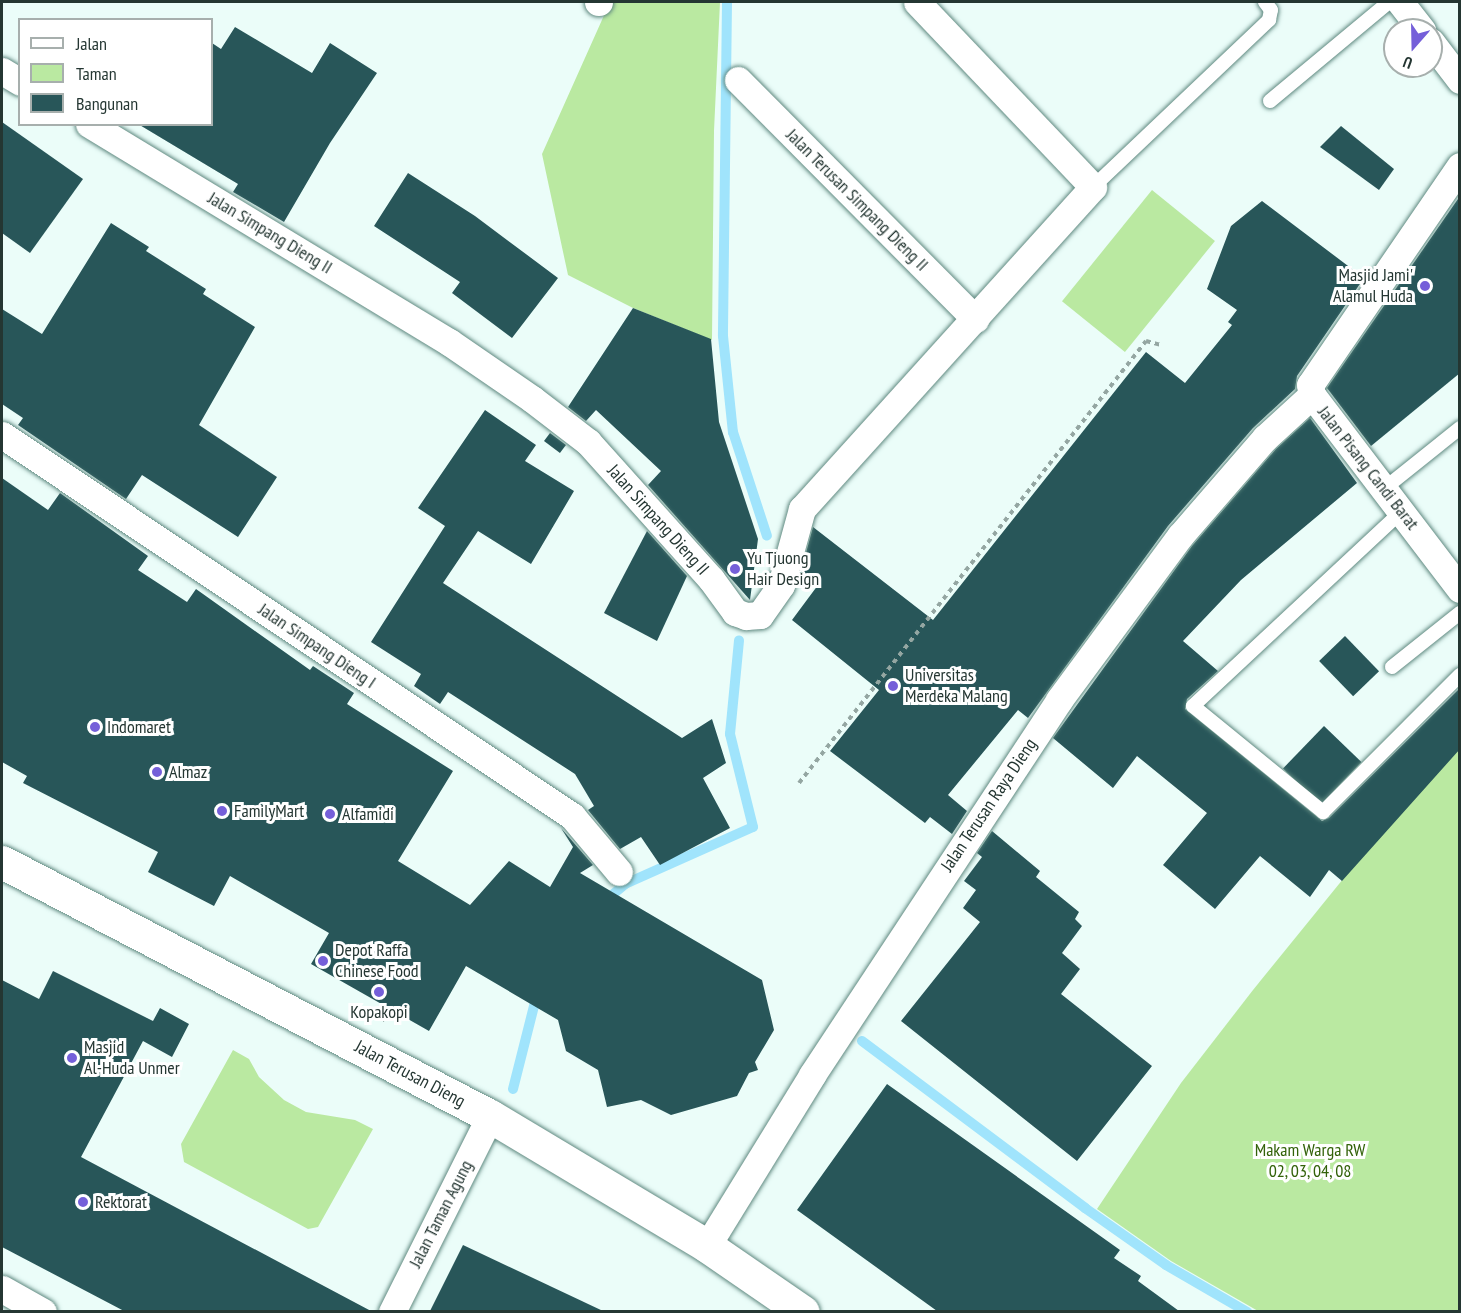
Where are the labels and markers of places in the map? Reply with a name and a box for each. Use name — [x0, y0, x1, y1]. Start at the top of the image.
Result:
place label: Masjid Jami' Alamul Huda — [1333, 265, 1413, 308]
marker: Masjid Jami' Alamul Huda — [1418, 279, 1432, 293]
place label: Yu Tjuong Hair Design — [747, 548, 819, 590]
marker: Yu Tjuong Hair Design — [728, 562, 742, 576]
place label: Universitas Merdeka Malang — [905, 665, 1008, 708]
marker: Universitas Merdeka Malang — [886, 679, 900, 693]
place label: Indomaret — [107, 716, 171, 738]
marker: Indomaret — [88, 720, 102, 734]
place label: Almaz — [169, 761, 207, 783]
marker: Almaz — [150, 765, 164, 779]
place label: FamilyMart — [234, 800, 304, 822]
place label: Alfamidi — [342, 803, 394, 825]
marker: FamilyMart — [215, 804, 229, 818]
marker: Alfamidi — [323, 807, 337, 821]
place label: Depot Raffa Chinese Food — [335, 940, 419, 982]
marker: Depot Raffa Chinese Food — [316, 954, 330, 968]
marker: Kopakopi — [372, 985, 386, 999]
place label: Kopakopi — [350, 1001, 408, 1023]
place label: Masjid Al-Huda Unmer — [84, 1037, 180, 1080]
marker: Masjid Al-Huda Unmer — [65, 1051, 79, 1065]
place label: Rektorat — [95, 1191, 147, 1213]
marker: Rektorat — [76, 1195, 90, 1209]

